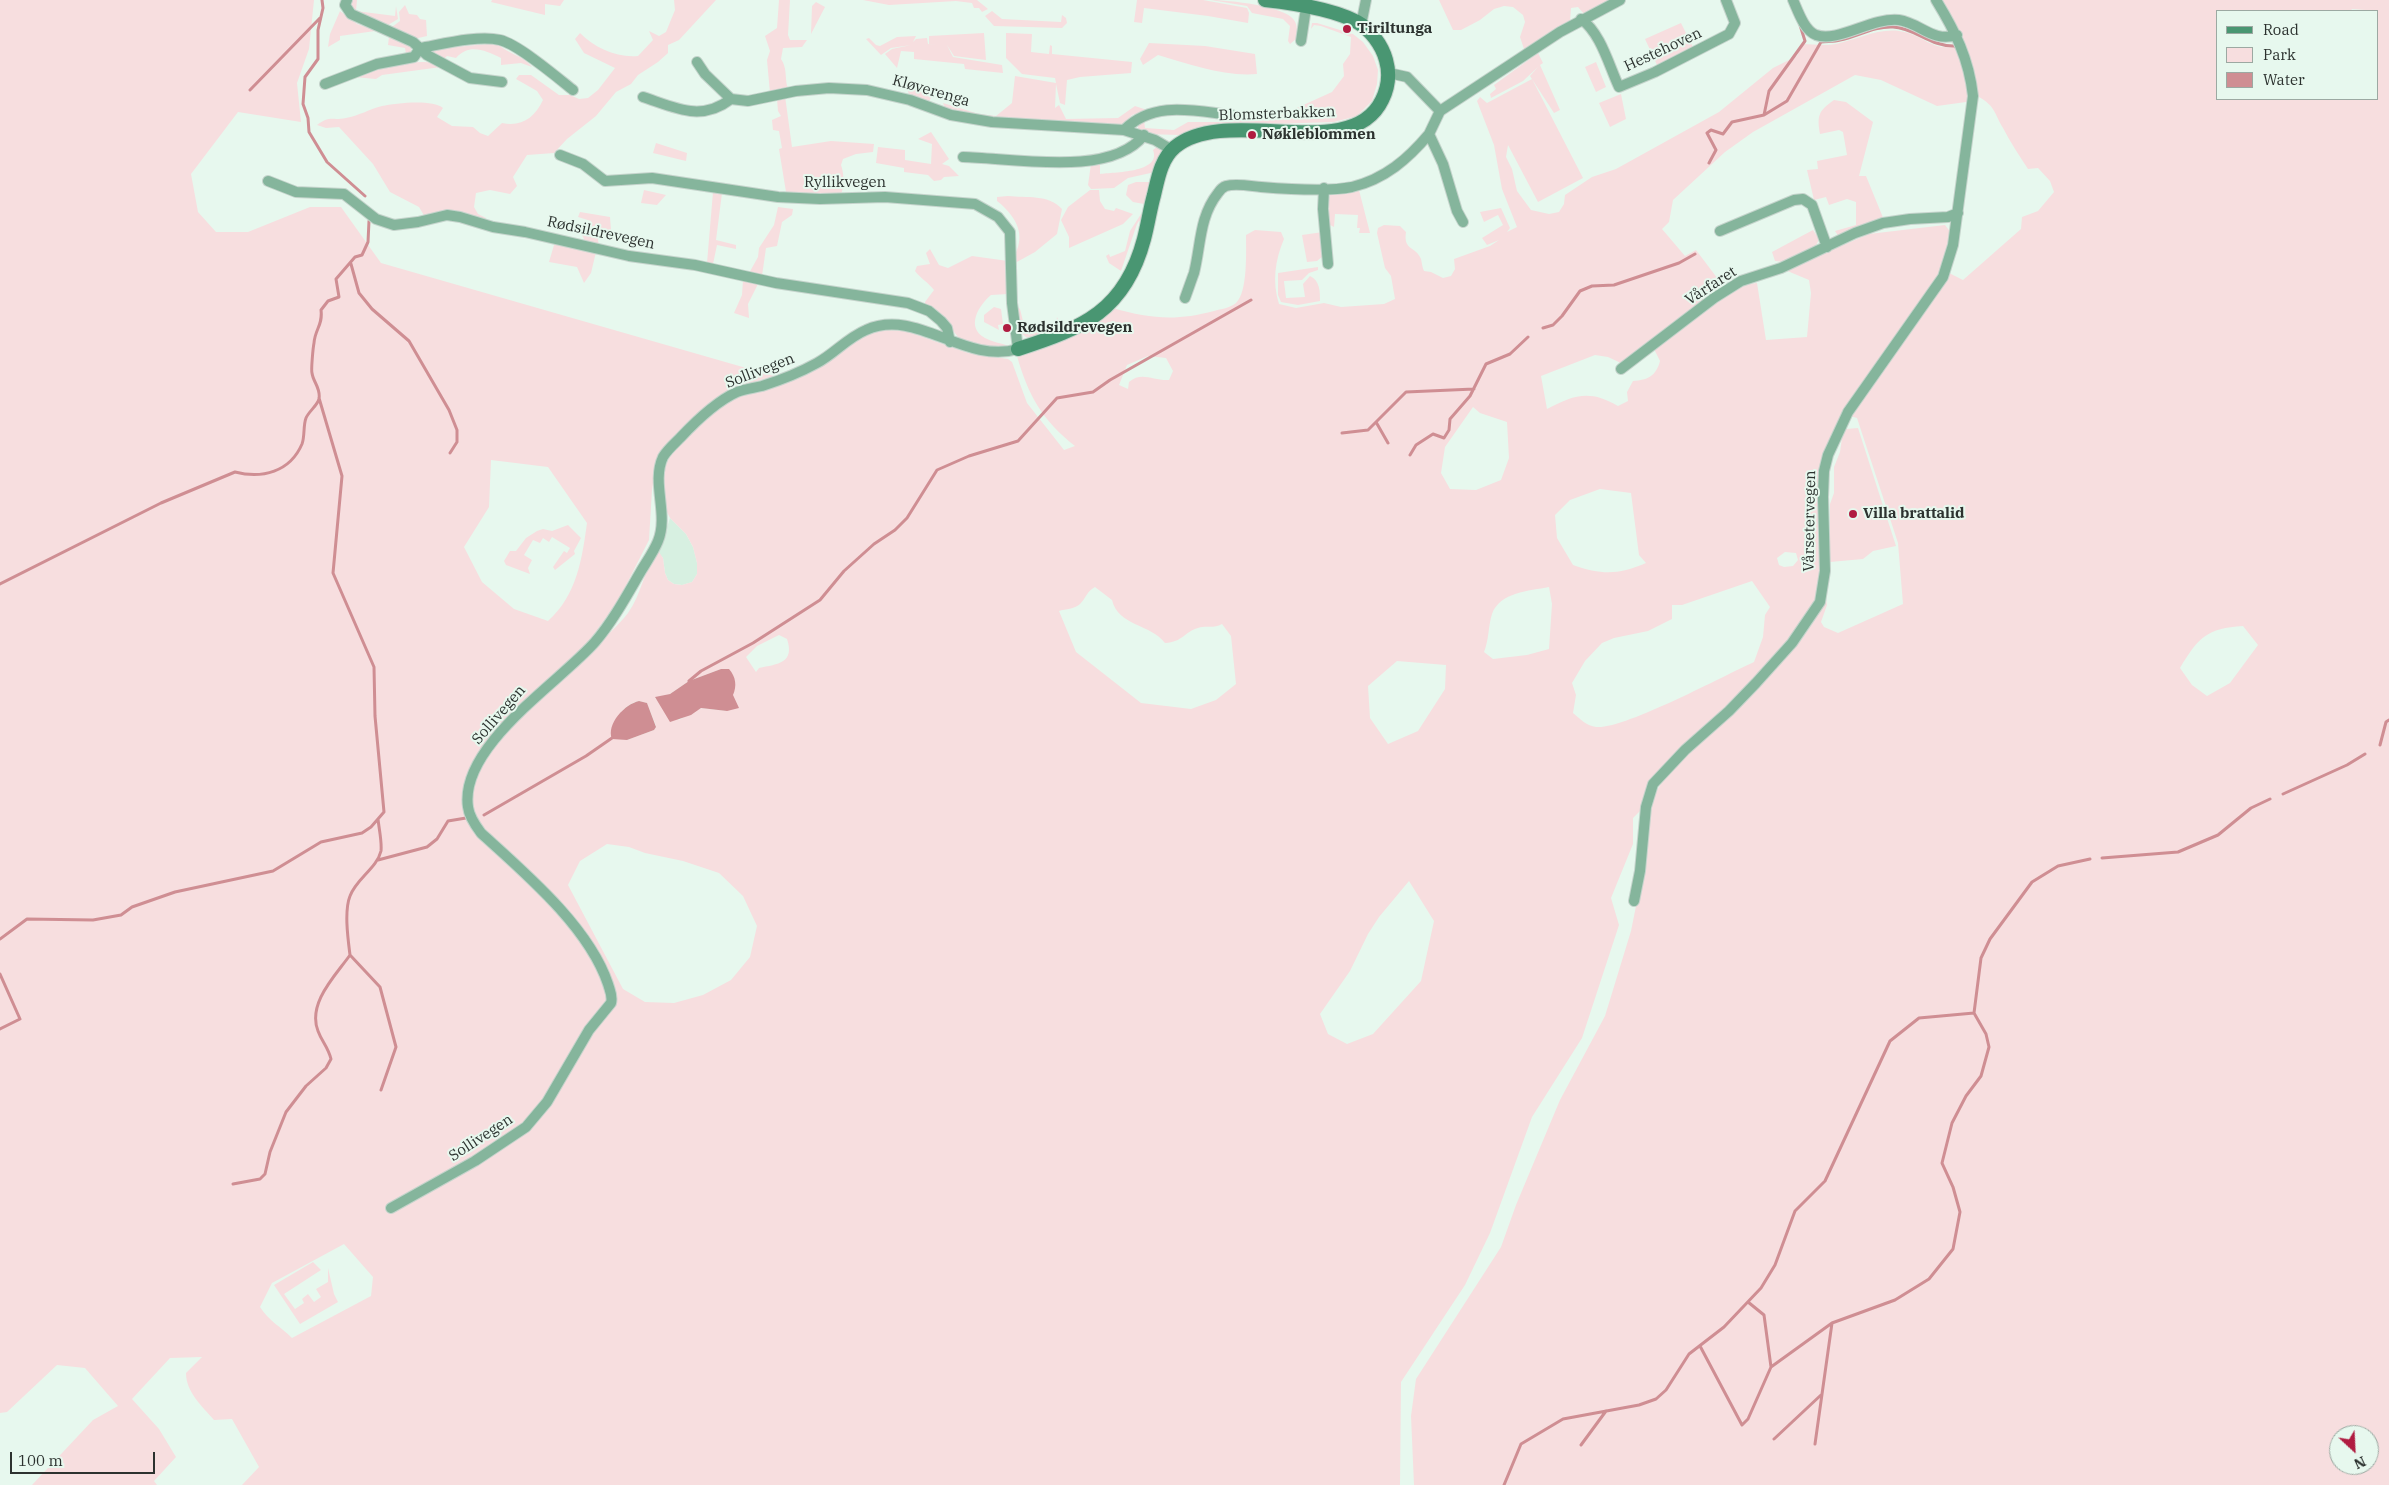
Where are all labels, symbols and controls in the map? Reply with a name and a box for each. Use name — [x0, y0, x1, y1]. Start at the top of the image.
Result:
legend — [2216, 10, 2379, 100]
place label: Tiriltunga — [1357, 20, 1432, 38]
text: Road — [2263, 20, 2299, 39]
marker: Tiriltunga — [1341, 23, 1353, 35]
street label: Hestehoven — [1621, 24, 1705, 76]
text: Park — [2263, 45, 2296, 64]
text: Water — [2263, 70, 2305, 89]
street label: Kløverenga — [890, 71, 972, 111]
street label: Blomsterbakken — [1218, 103, 1336, 125]
place label: Nøkleblommen — [1262, 126, 1376, 144]
marker: Nøkleblommen — [1246, 129, 1258, 141]
street label: Ryllikvegen — [804, 174, 886, 192]
street label: Rødsildrevegen — [546, 213, 656, 253]
street label: Vårfaret — [1682, 263, 1740, 309]
place label: Rødsildrevegen — [1017, 319, 1132, 337]
marker: Rødsildrevegen — [1001, 322, 1013, 334]
street label: Sollivegen — [723, 350, 797, 392]
street label: Vårsetervegen — [1800, 470, 1820, 572]
place label: Villa brattalid — [1863, 505, 1964, 523]
marker: Villa brattalid — [1847, 508, 1859, 520]
street label: Sollivegen — [468, 682, 530, 748]
street label: Sollivegen — [446, 1111, 516, 1165]
north arrow — [2329, 1425, 2379, 1475]
scale bar — [12, 1442, 158, 1474]
text: 100 m — [18, 1451, 63, 1470]
text: N — [2351, 1452, 2369, 1473]

